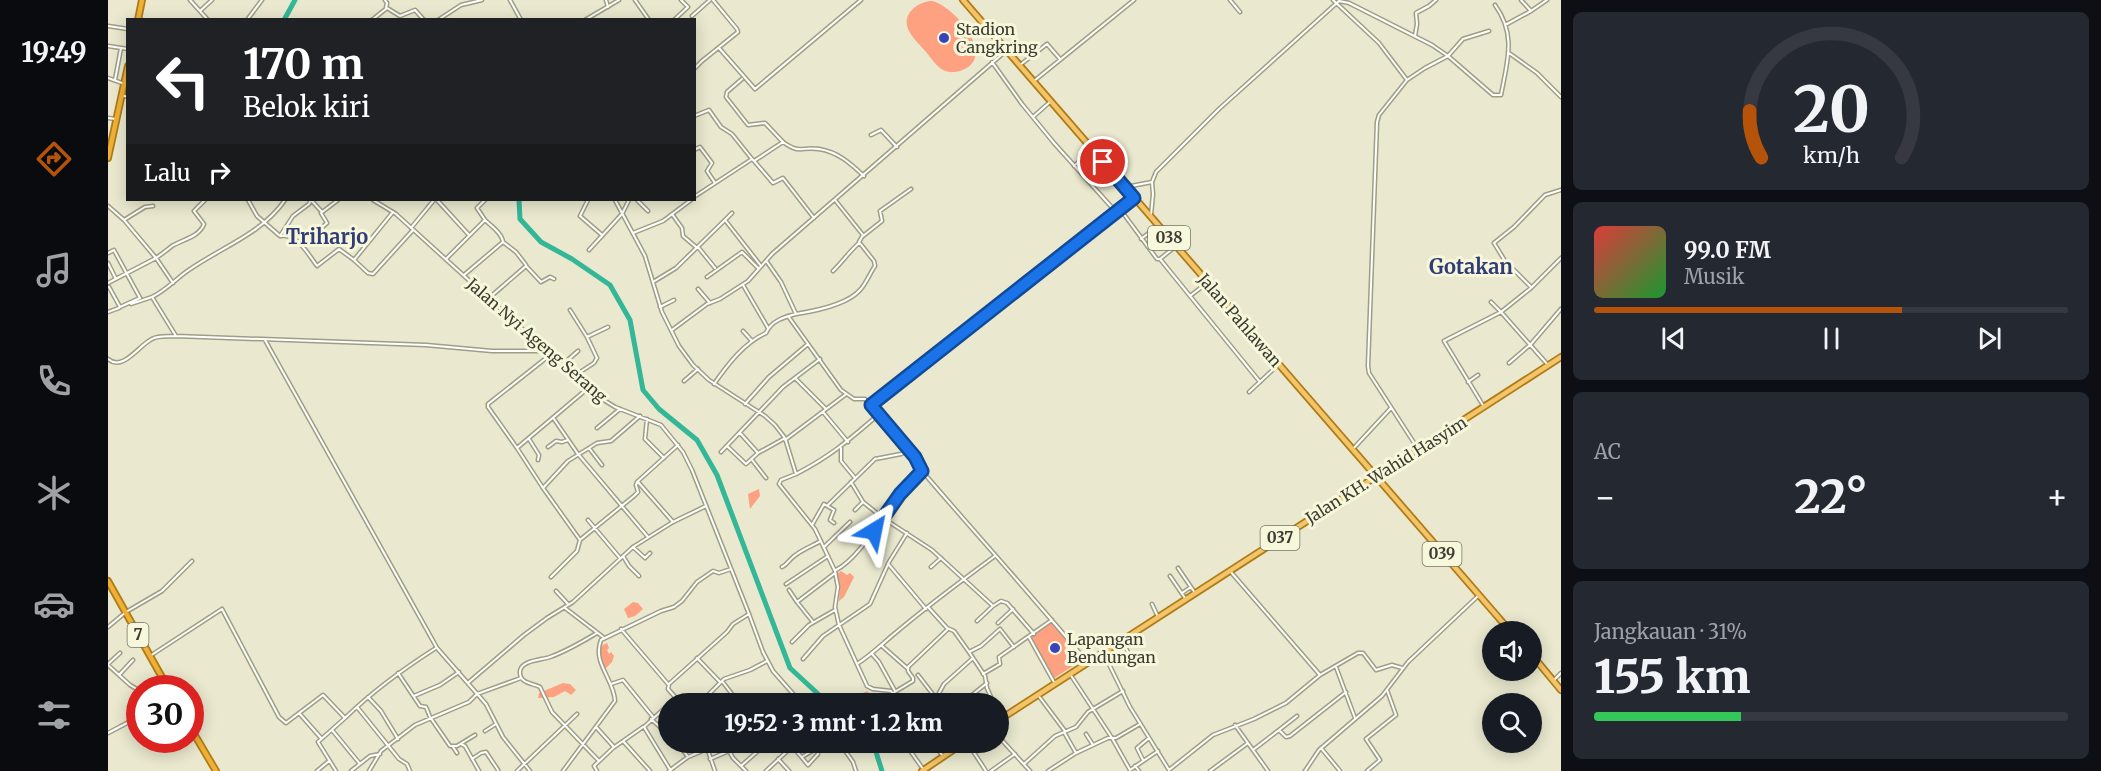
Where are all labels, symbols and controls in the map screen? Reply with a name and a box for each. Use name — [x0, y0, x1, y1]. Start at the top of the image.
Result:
place label: Stadion Cangkring — [956, 19, 1038, 57]
marker: Stadion Cangkring — [937, 31, 951, 45]
text: 19:49 — [21, 35, 87, 69]
text: 170 m — [243, 38, 364, 90]
icon: left — [144, 42, 222, 120]
text: 20 — [1792, 71, 1870, 149]
text: Belok kiri — [243, 90, 370, 124]
pin — [1077, 136, 1128, 187]
icon: directions — [33, 138, 75, 180]
text: km/h — [1803, 142, 1859, 169]
icon: arrive — [1086, 145, 1119, 178]
icon: right — [203, 156, 236, 189]
text: Lalu — [144, 159, 191, 187]
district label: Triharjo — [286, 224, 368, 249]
road number: 038 — [1148, 226, 1190, 250]
text: 99.0 FM — [1684, 236, 1771, 264]
icon: music — [33, 249, 75, 291]
district label: Gotakan — [1429, 254, 1513, 279]
text: Musik — [1684, 264, 1744, 289]
street label: Jalan Pahlawan — [1193, 268, 1286, 371]
street label: Jalan Nyi Ageng Serang — [462, 273, 611, 407]
icon: previous — [1657, 322, 1690, 355]
icon: pause — [1815, 322, 1848, 355]
icon: next — [1973, 322, 2006, 355]
icon: phone — [33, 360, 75, 402]
street label: Jalan KH. Wahid Hasyim — [1301, 412, 1470, 528]
text: AC — [1594, 439, 1621, 464]
text: 22° — [1794, 469, 1868, 525]
icon: climate — [33, 472, 75, 514]
text: − — [1594, 477, 1616, 518]
text: + — [2046, 477, 2068, 518]
position arrow — [842, 499, 906, 563]
road number: 037 — [1260, 526, 1300, 550]
road number: 039 — [1422, 542, 1462, 566]
icon: car — [33, 583, 75, 625]
text: Jangkauan · 31% — [1594, 619, 1747, 644]
map controls — [1482, 621, 1542, 753]
button: sound — [1482, 621, 1542, 681]
road number: 7 — [128, 623, 148, 647]
place label: Lapangan Bendungan — [1067, 629, 1156, 667]
marker: Lapangan Bendungan — [1048, 641, 1062, 655]
text: 155 km — [1594, 649, 1750, 705]
speed limit sign: 30 — [126, 675, 204, 753]
button: search — [1482, 693, 1542, 753]
icon: filters — [33, 694, 75, 736]
text: 19:52 · 3 mnt · 1.2 km — [724, 709, 943, 737]

